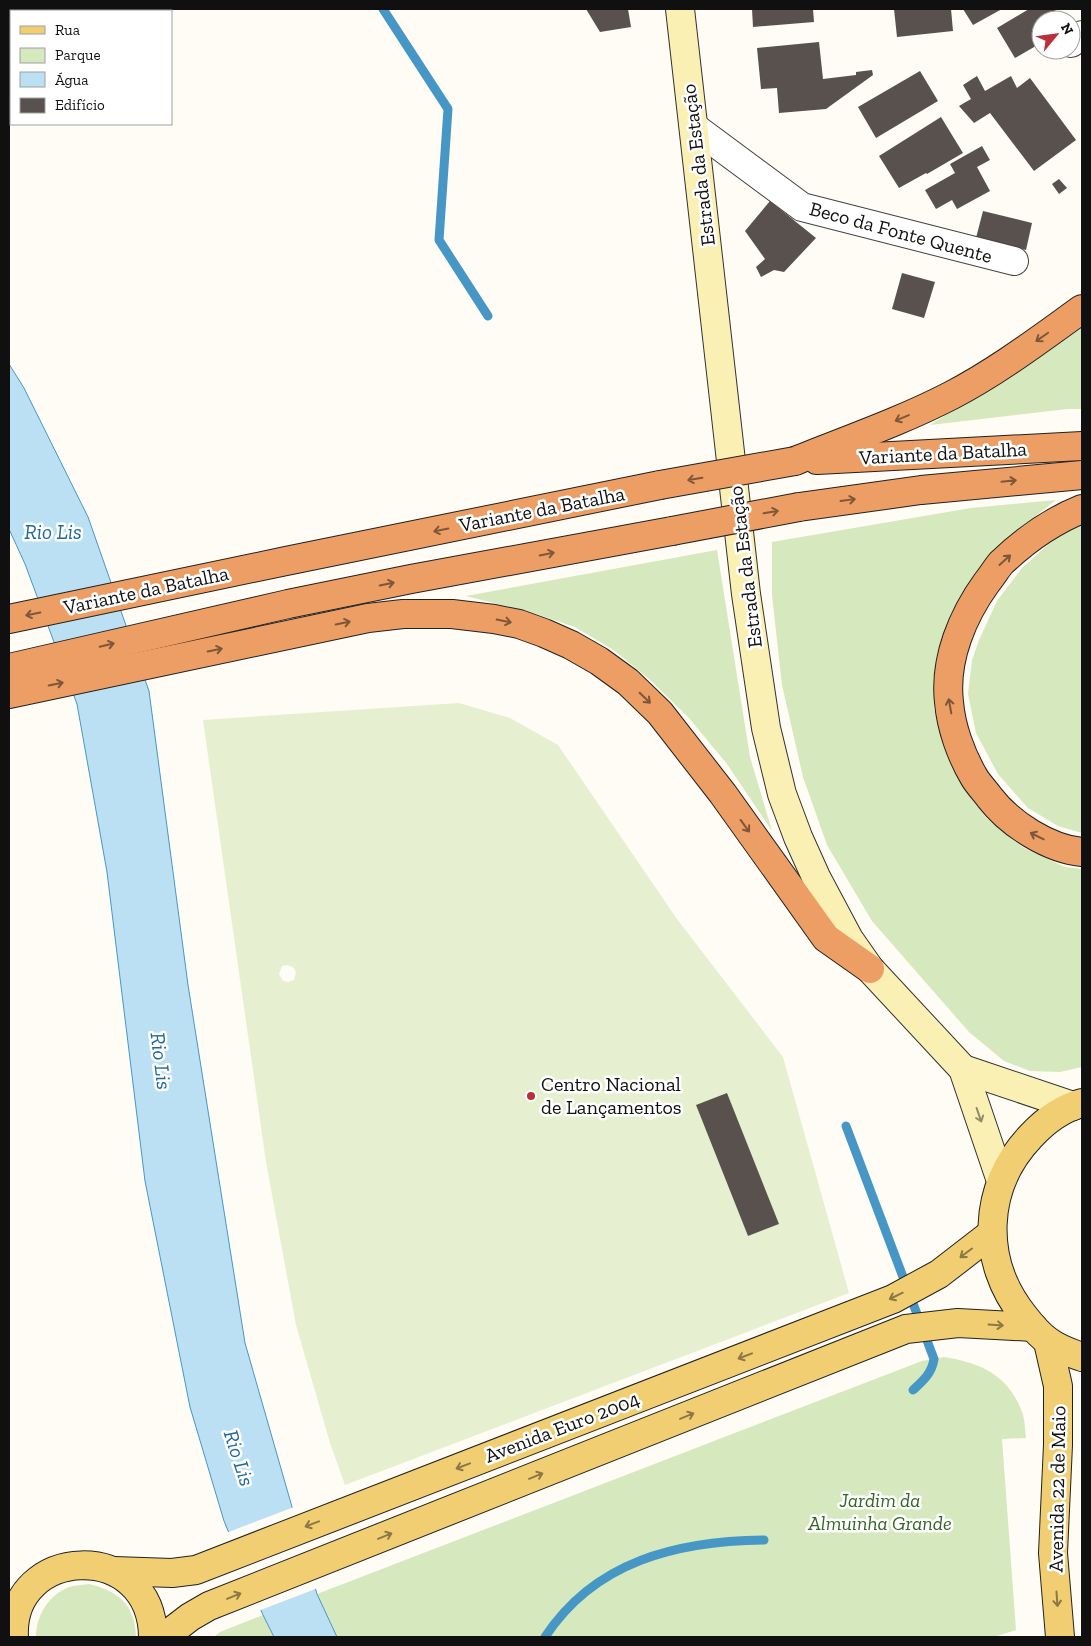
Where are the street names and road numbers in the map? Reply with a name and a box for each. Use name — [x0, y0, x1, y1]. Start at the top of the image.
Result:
street label: Estrada da Estação — [676, 83, 720, 247]
street label: Beco da Fonte Quente — [807, 196, 995, 268]
street label: Variante da Batalha — [857, 437, 1028, 469]
street label: Variante da Batalha — [456, 481, 627, 537]
street label: Estrada da Estação — [723, 485, 767, 649]
street label: Variante da Batalha — [60, 561, 231, 619]
street label: Avenida Euro 2004 — [481, 1386, 643, 1468]
street label: Avenida 22 de Maio — [1044, 1406, 1070, 1572]

